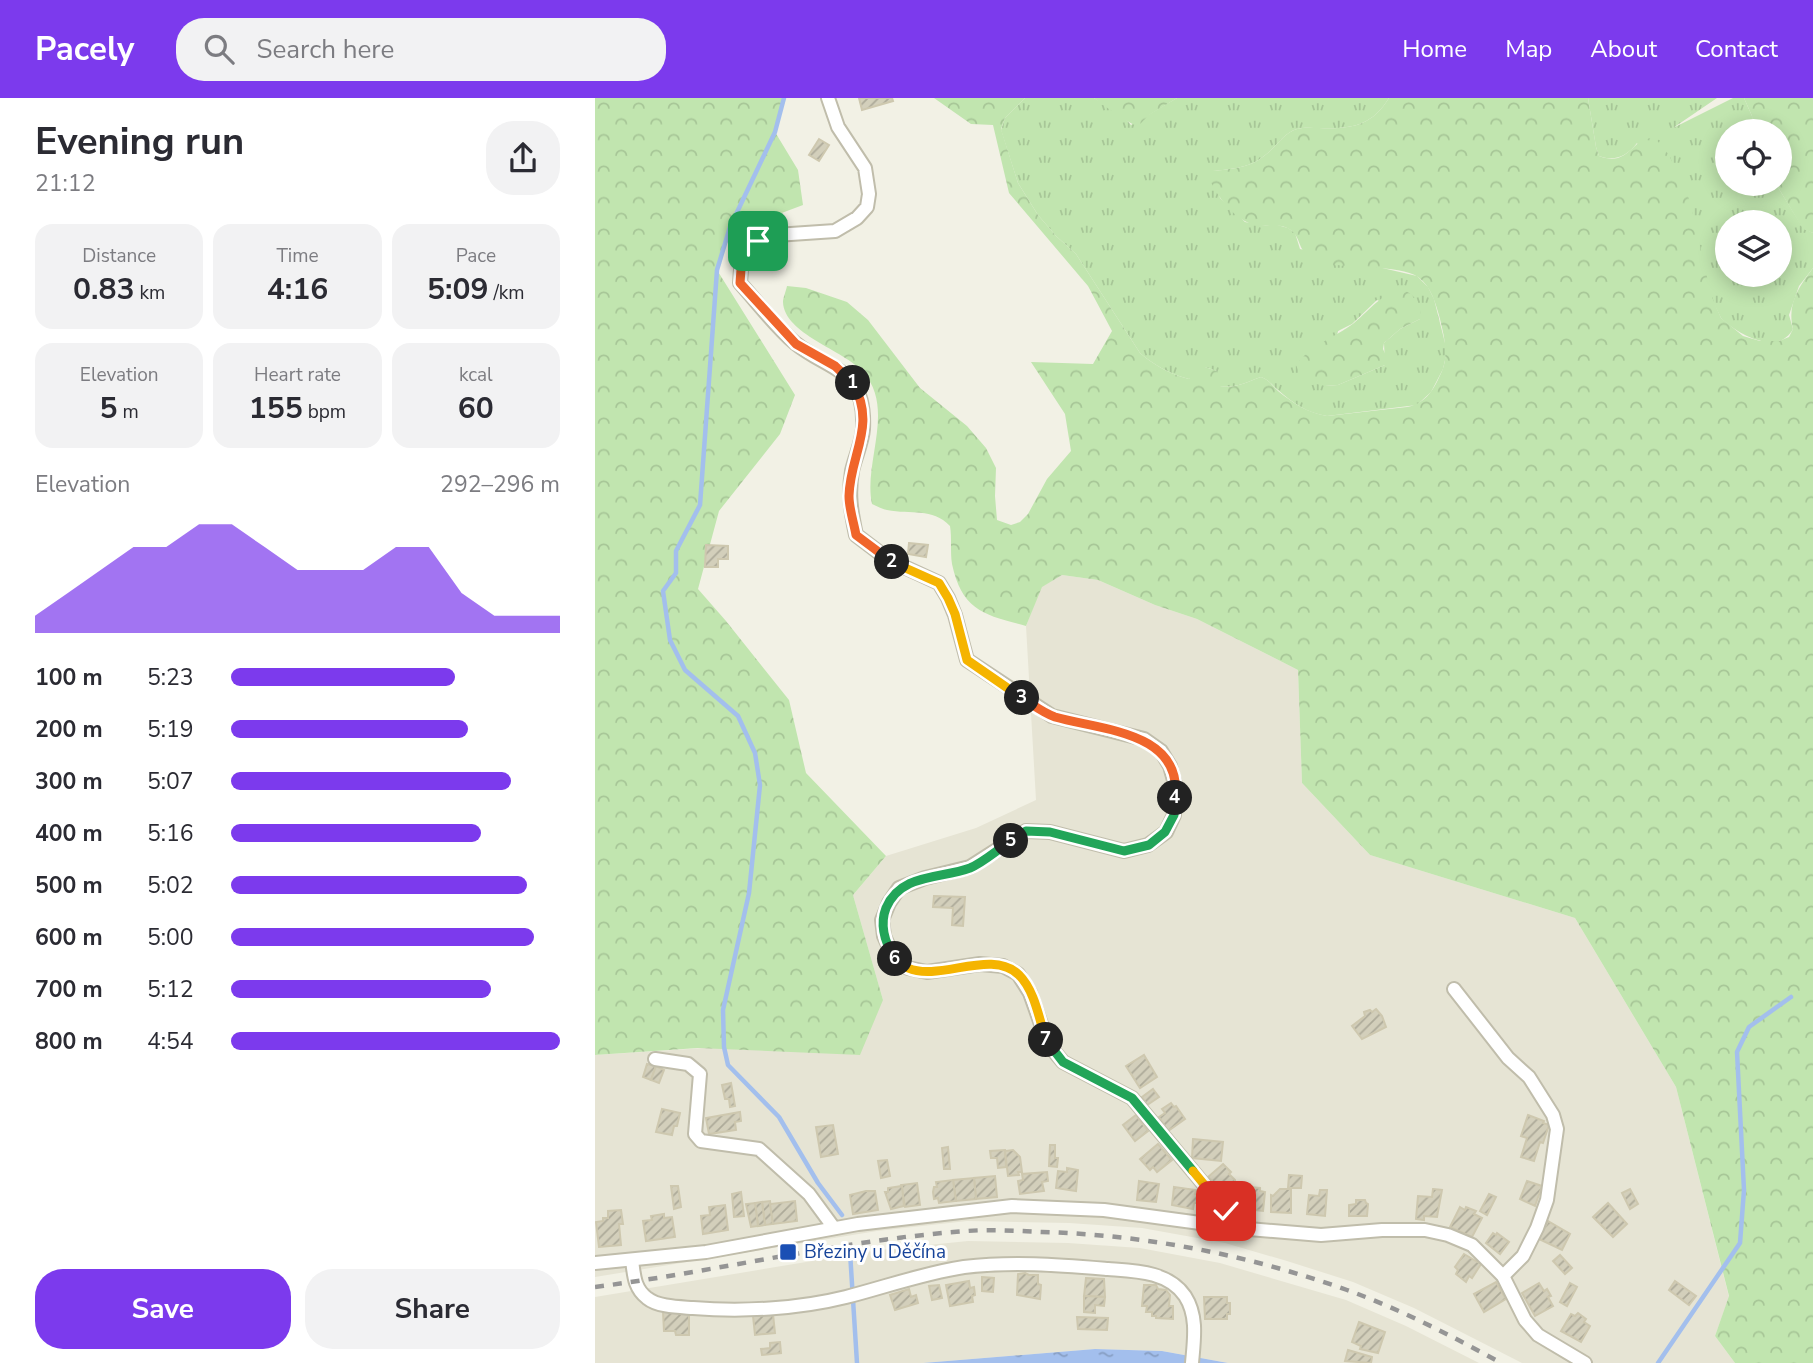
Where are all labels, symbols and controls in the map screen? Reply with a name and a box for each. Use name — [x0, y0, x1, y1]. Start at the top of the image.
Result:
search box — [176, 18, 666, 81]
text: Pacely — [35, 27, 134, 72]
icon: search — [200, 30, 238, 68]
text: Search here — [256, 32, 394, 67]
text: Home — [1402, 33, 1467, 65]
text: Map — [1505, 33, 1552, 65]
text: About — [1590, 33, 1657, 65]
text: Contact — [1695, 33, 1778, 65]
text: Evening run — [35, 116, 244, 167]
map controls — [1715, 119, 1792, 287]
button: locate — [1715, 119, 1792, 196]
button: share — [486, 121, 560, 195]
text: 21:12 — [35, 168, 95, 199]
button: layers — [1715, 210, 1792, 287]
pin — [728, 211, 788, 271]
icon: arrive — [739, 222, 777, 260]
text: Distance — [82, 243, 156, 269]
text: Time — [276, 243, 319, 269]
text: Pace — [456, 243, 496, 269]
text: 0.83 — [73, 269, 135, 310]
text: 4:16 — [267, 269, 328, 310]
text: 5:09 — [427, 269, 489, 310]
text: km — [135, 280, 165, 306]
text: /km — [489, 280, 525, 306]
text: Elevation — [80, 362, 159, 388]
text: Heart rate — [254, 362, 341, 388]
text: kcal — [459, 362, 493, 388]
pin: 1 — [835, 366, 871, 400]
text: 1 — [847, 369, 858, 395]
text: 5 — [100, 388, 118, 429]
text: 155 — [249, 388, 303, 429]
text: 60 — [458, 388, 494, 429]
text: m — [118, 399, 139, 425]
text: bpm — [303, 399, 346, 425]
text: Elevation — [35, 469, 130, 500]
text: 292–296 m — [440, 469, 560, 500]
pin: 2 — [875, 545, 909, 580]
text: 2 — [886, 548, 897, 574]
text: 100 m — [35, 662, 103, 693]
text: 5:23 — [147, 662, 194, 693]
pin: 3 — [1005, 680, 1039, 716]
text: 3 — [1016, 684, 1027, 710]
text: 200 m — [35, 714, 103, 745]
text: 5:19 — [147, 714, 194, 745]
text: 300 m — [35, 766, 103, 797]
text: 5:07 — [147, 766, 194, 797]
pin: 4 — [1157, 780, 1193, 816]
text: 4 — [1169, 784, 1180, 810]
text: 400 m — [35, 818, 103, 849]
text: 5:16 — [147, 818, 194, 849]
pin: 5 — [993, 824, 1029, 858]
text: 5 — [1005, 827, 1016, 853]
text: 500 m — [35, 870, 103, 901]
text: 5:02 — [147, 870, 194, 901]
text: 600 m — [35, 922, 103, 953]
text: 5:00 — [147, 922, 194, 953]
pin: 6 — [877, 942, 913, 976]
text: 6 — [889, 945, 900, 971]
text: 700 m — [35, 974, 103, 1005]
text: 5:12 — [147, 974, 194, 1005]
pin: 7 — [1029, 1023, 1063, 1058]
text: 800 m — [35, 1026, 103, 1057]
text: 4:54 — [147, 1026, 194, 1057]
text: 7 — [1040, 1026, 1051, 1052]
pin — [1196, 1181, 1256, 1241]
icon: check — [1207, 1192, 1245, 1230]
place label: Březiny u Děčína — [804, 1239, 946, 1265]
marker: Březiny u Děčína — [778, 1242, 798, 1262]
button: Save — [35, 1269, 291, 1349]
button: Share — [305, 1269, 560, 1349]

